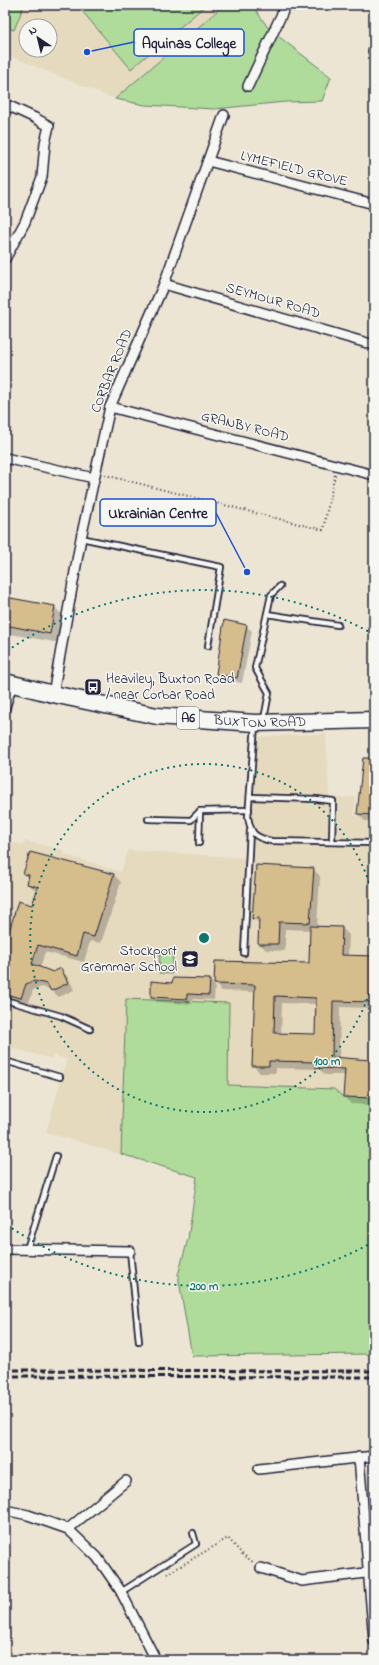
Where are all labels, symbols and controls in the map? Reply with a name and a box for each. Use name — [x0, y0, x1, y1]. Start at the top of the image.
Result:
north arrow — [18, 18, 58, 58]
text: N — [25, 22, 40, 39]
callout: Aquinas College — [134, 29, 244, 56]
text: Aquinas College — [142, 33, 237, 57]
street label: LYMEFIELD GROVE — [238, 146, 350, 192]
street label: SEYMOUR ROAD — [223, 277, 323, 325]
street label: CORBAR ROAD — [86, 326, 138, 416]
street label: GRANBY ROAD — [199, 406, 291, 448]
callout: Ukrainian Centre — [100, 499, 216, 526]
text: Ukrainian Centre — [108, 503, 209, 525]
place label: Heaviley, Buxton Road / near Corbar Road — [106, 669, 235, 706]
bus stop icon: Heaviley, Buxton Road / near Corbar Road — [83, 677, 103, 697]
road number: A6 — [177, 707, 199, 729]
street label: BUXTON ROAD — [212, 710, 307, 734]
centre of rings — [197, 931, 211, 945]
place label: Stockport Grammar School — [81, 941, 177, 978]
school or university icon: Stockport Grammar School — [180, 949, 200, 969]
text: 100 m — [314, 1053, 341, 1071]
text: 200 m — [189, 1278, 219, 1296]

